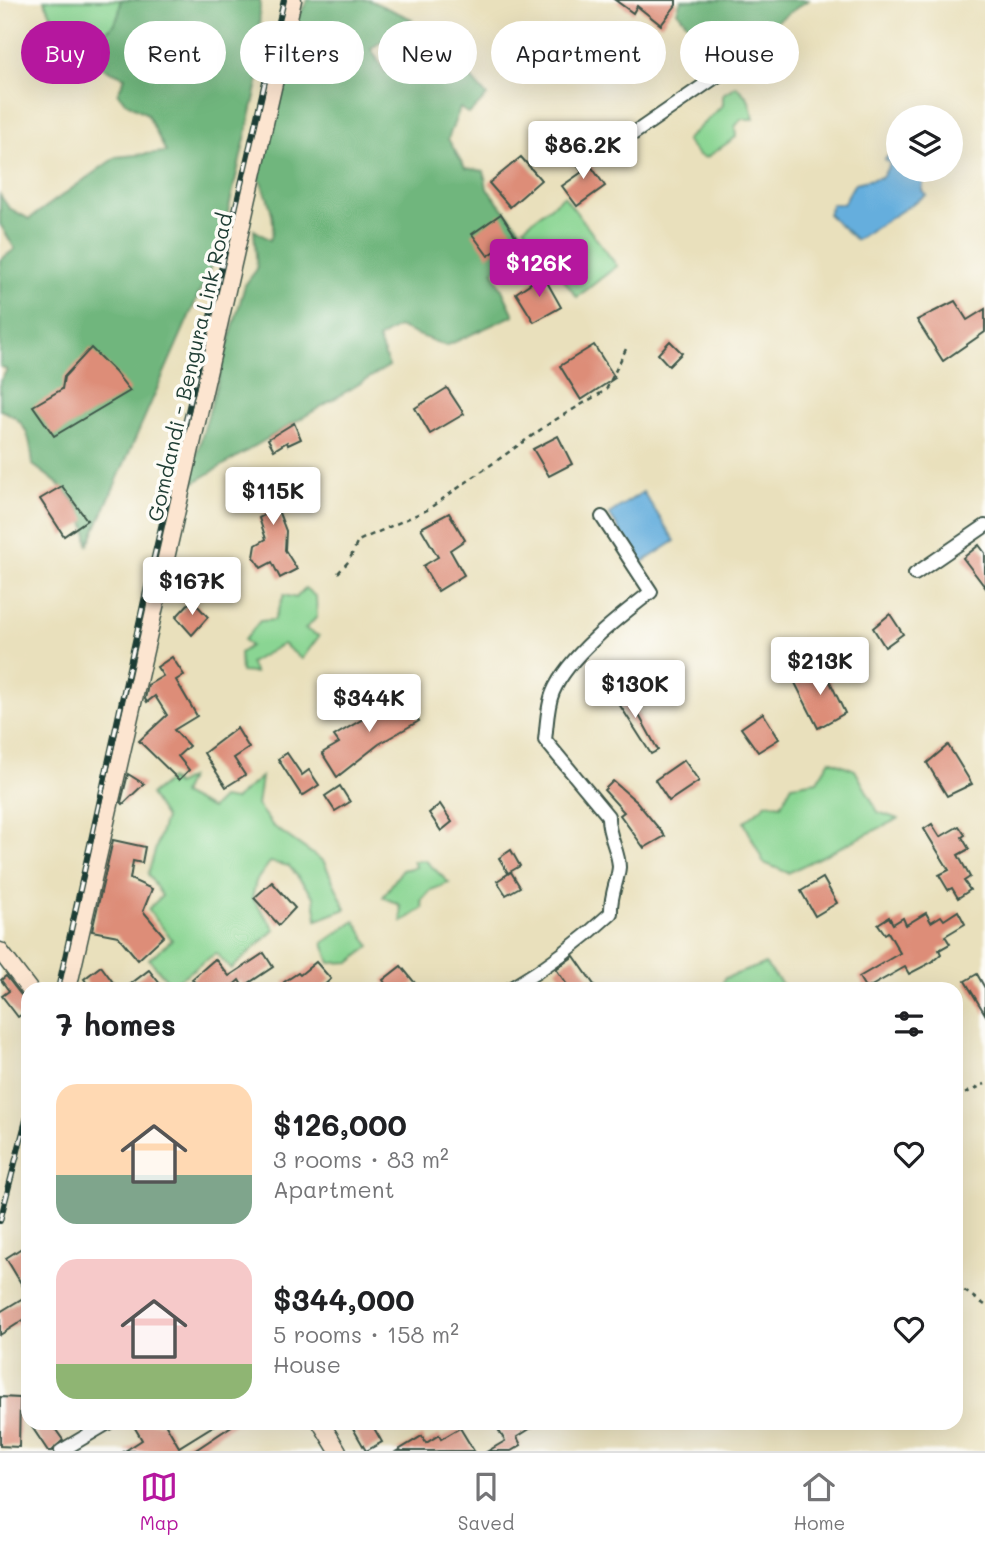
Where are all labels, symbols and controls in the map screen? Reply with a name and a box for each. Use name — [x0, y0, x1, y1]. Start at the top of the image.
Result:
chip: Buy — [21, 21, 110, 84]
chip: Rent — [124, 21, 226, 84]
chip: Filters — [240, 21, 364, 84]
chip: New — [378, 21, 477, 84]
chip: Apartment — [491, 21, 666, 84]
chip: House — [680, 21, 799, 84]
map controls — [886, 105, 963, 182]
button: layers — [886, 105, 963, 182]
pin: $86.2K — [526, 122, 640, 181]
text: $86.2K — [544, 129, 622, 159]
street label: Gomdandi - Bengura Link Road — [140, 210, 238, 524]
pin: $126K — [490, 240, 588, 299]
text: $126K — [506, 247, 572, 277]
pin: $115K — [224, 468, 322, 527]
text: $115K — [241, 475, 305, 505]
pin: $167K — [143, 558, 241, 617]
text: $167K — [159, 565, 225, 595]
pin: $213K — [771, 638, 869, 697]
text: $213K — [787, 645, 853, 675]
pin: $130K — [586, 660, 684, 720]
text: $130K — [601, 668, 669, 698]
pin: $344K — [320, 674, 418, 734]
text: $344K — [333, 682, 405, 712]
text: 7 homes — [56, 1004, 176, 1044]
icon: filters — [890, 1005, 928, 1043]
text: $126,000 — [273, 1104, 407, 1144]
icon: home — [112, 1112, 196, 1196]
icon: heart — [890, 1135, 928, 1173]
text: 3 rooms · 83 m² — [273, 1144, 449, 1174]
text: Apartment — [273, 1174, 395, 1204]
text: $344,000 — [273, 1279, 415, 1319]
icon: home — [112, 1287, 196, 1371]
icon: heart — [890, 1310, 928, 1348]
text: 5 rooms · 158 m² — [273, 1319, 459, 1349]
text: House — [273, 1349, 341, 1379]
tab: Map — [140, 1468, 178, 1535]
tab: Saved — [458, 1468, 514, 1535]
tab: Home — [794, 1468, 845, 1535]

